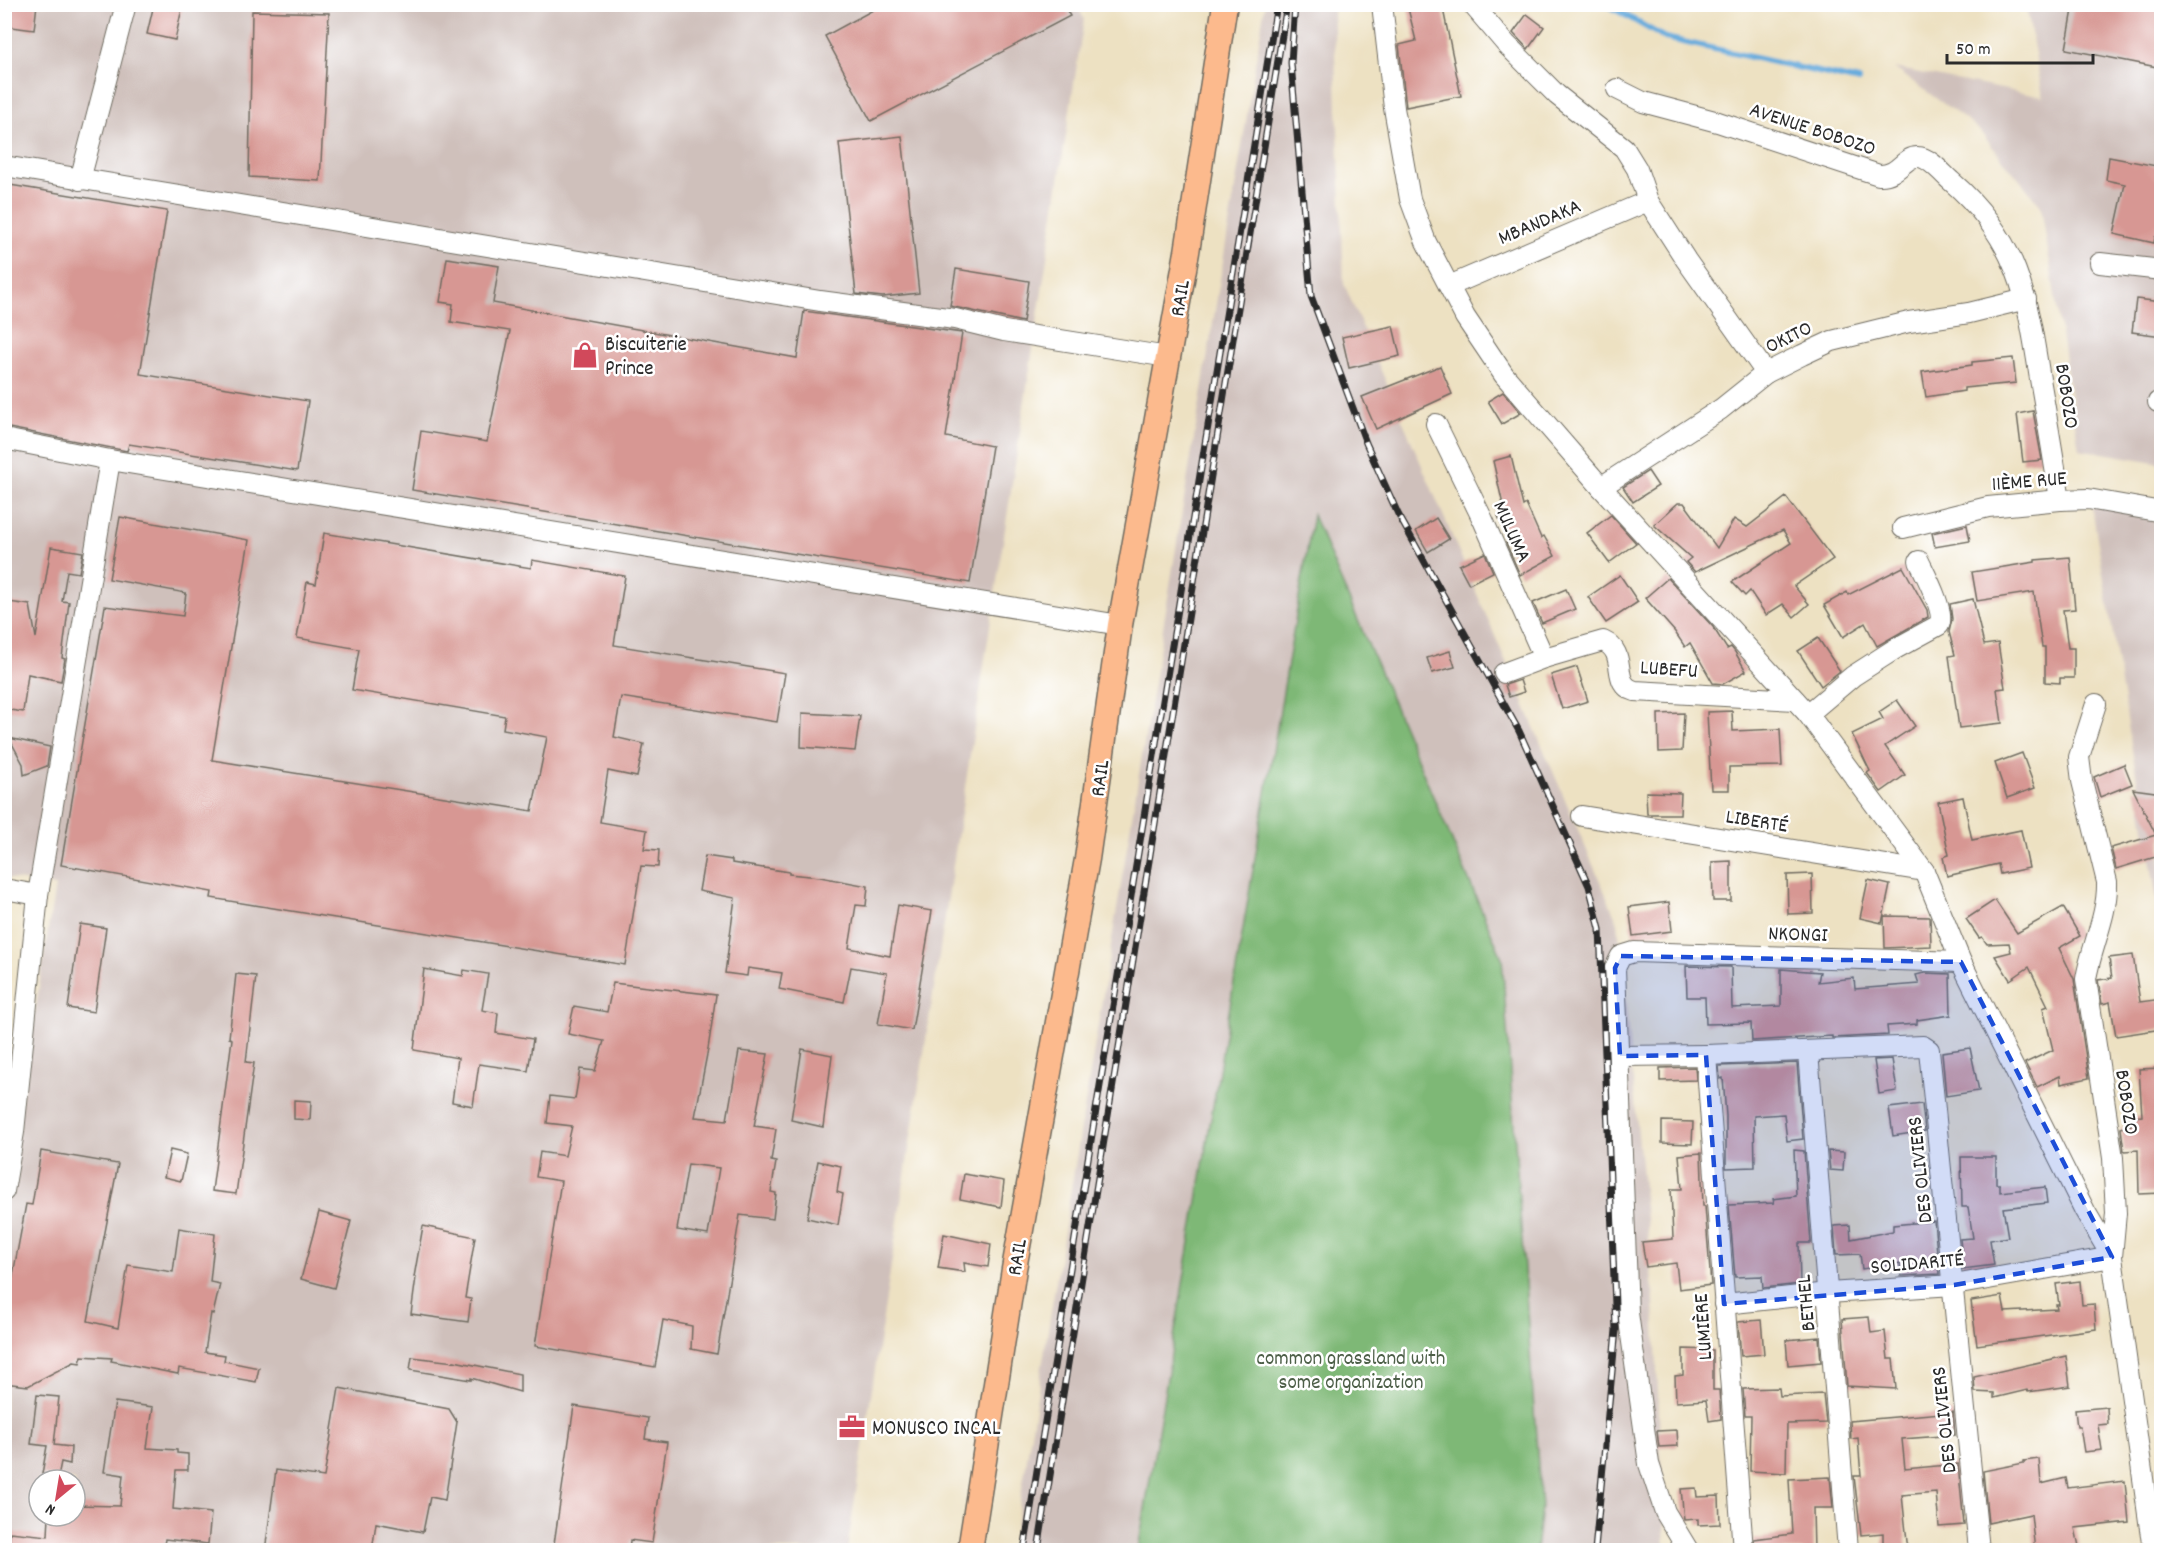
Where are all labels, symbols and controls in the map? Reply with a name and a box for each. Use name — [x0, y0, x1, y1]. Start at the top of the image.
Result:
scale bar — [1947, 27, 2092, 65]
text: 50 m — [1956, 38, 1991, 63]
street label: AVENUE BOBOZO — [1745, 96, 1879, 165]
street label: MBANDAKA — [1494, 193, 1586, 255]
street label: RAIL — [1164, 277, 1200, 319]
street label: OKITO — [1761, 315, 1818, 363]
place label: Biscuiterie Prince — [605, 331, 687, 385]
shop icon: Biscuiterie Prince — [570, 340, 600, 370]
street label: BOBOZO — [2045, 362, 2085, 431]
street label: 11ÈME RUE — [1990, 465, 2069, 501]
street label: MULUMA — [1483, 496, 1537, 568]
street label: LUBEFU — [1639, 654, 1699, 688]
street label: RAIL — [1085, 758, 1119, 799]
street label: LIBERTÉ — [1723, 803, 1790, 843]
street label: NKONGI — [1768, 920, 1829, 952]
street label: BOBOZO — [2105, 1068, 2145, 1137]
street label: DES OLIVIERS — [1901, 1115, 1943, 1225]
street label: RAIL — [1001, 1236, 1037, 1278]
street label: SOLIDARITÉ — [1869, 1246, 1966, 1284]
street label: BETHEL — [1791, 1273, 1825, 1332]
street label: LUMIÈRE — [1688, 1292, 1722, 1361]
park label: common grassland with some organization — [1257, 1345, 1445, 1399]
street label: DES OLIVIERS — [1925, 1365, 1967, 1475]
office icon: MONUSCO INCAL — [837, 1412, 867, 1442]
place label: MONUSCO INCAL — [872, 1415, 1001, 1445]
north arrow — [27, 1468, 87, 1528]
text: N — [41, 1497, 60, 1521]

